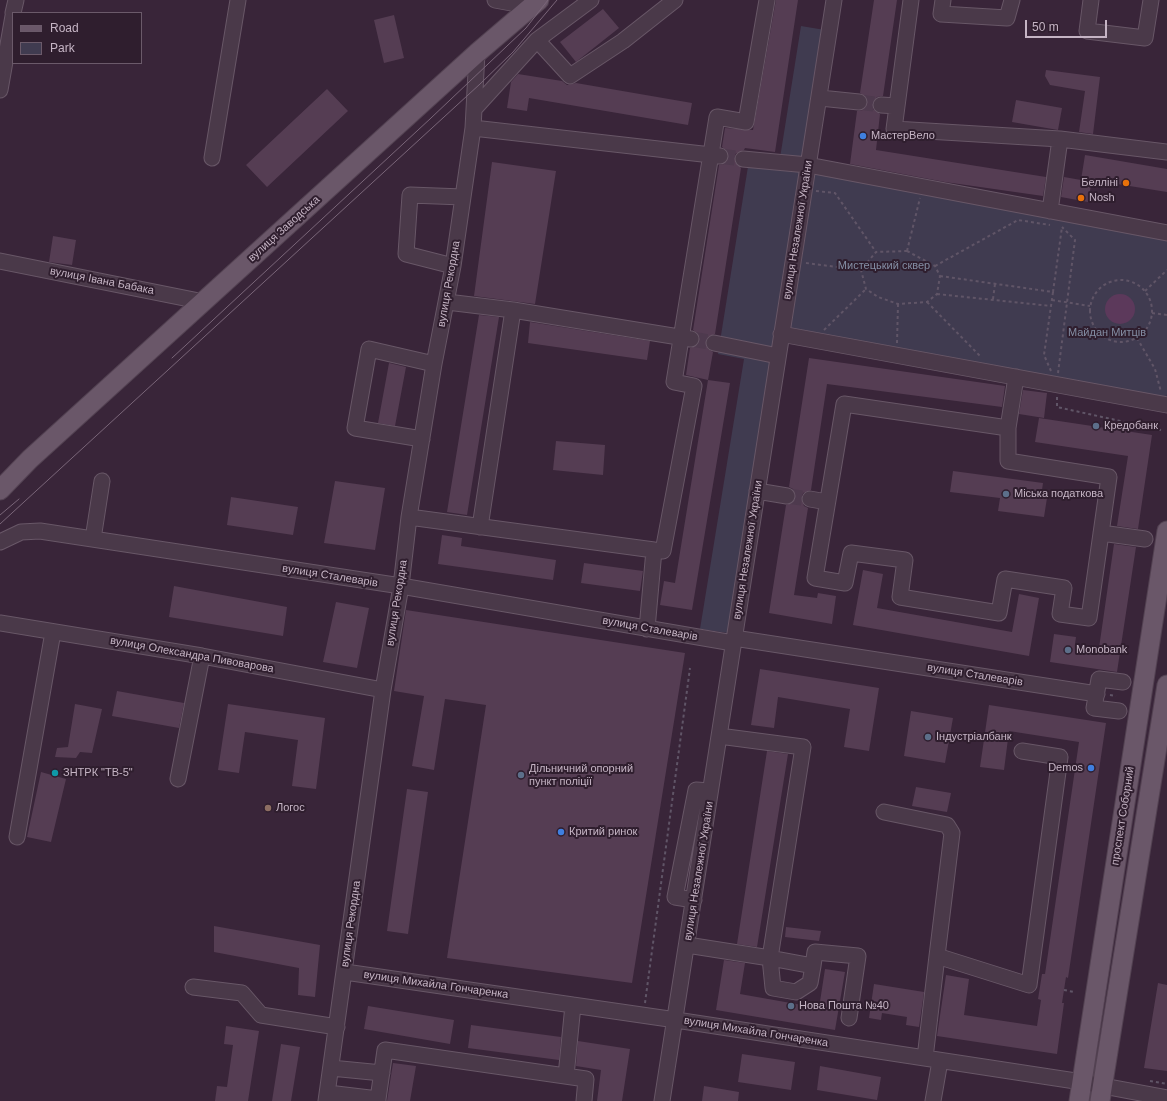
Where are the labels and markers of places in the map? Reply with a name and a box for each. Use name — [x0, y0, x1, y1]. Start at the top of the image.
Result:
place label: МастерВело — [871, 129, 935, 143]
marker: МастерВело — [858, 131, 868, 141]
place label: Белліні — [1081, 176, 1118, 190]
marker: Белліні — [1121, 178, 1131, 188]
place label: Nosh — [1089, 191, 1115, 205]
marker: Nosh — [1076, 193, 1086, 203]
place label: Кредобанк — [1104, 419, 1158, 433]
marker: Кредобанк — [1091, 421, 1101, 431]
place label: Міська податкова — [1014, 487, 1103, 501]
marker: Міська податкова — [1001, 489, 1011, 499]
place label: Monobank — [1076, 643, 1127, 657]
marker: Monobank — [1063, 645, 1073, 655]
place label: Індустріалбанк — [936, 730, 1012, 744]
marker: Індустріалбанк — [923, 732, 933, 742]
place label: Demos — [1048, 761, 1083, 775]
place label: Дільничний опорний пункт поліції — [529, 762, 633, 788]
marker: Demos — [1086, 763, 1096, 773]
place label: ЗНТРК "ТВ-5" — [63, 766, 133, 780]
marker: ЗНТРК "ТВ-5" — [50, 768, 60, 778]
marker: Дільничний опорний пункт поліції — [516, 770, 526, 780]
place label: Логос — [276, 801, 305, 815]
marker: Логос — [263, 803, 273, 813]
place label: Критий ринок — [569, 825, 637, 839]
marker: Критий ринок — [556, 827, 566, 837]
place label: Нова Пошта №40 — [799, 999, 889, 1013]
marker: Нова Пошта №40 — [786, 1001, 796, 1011]

